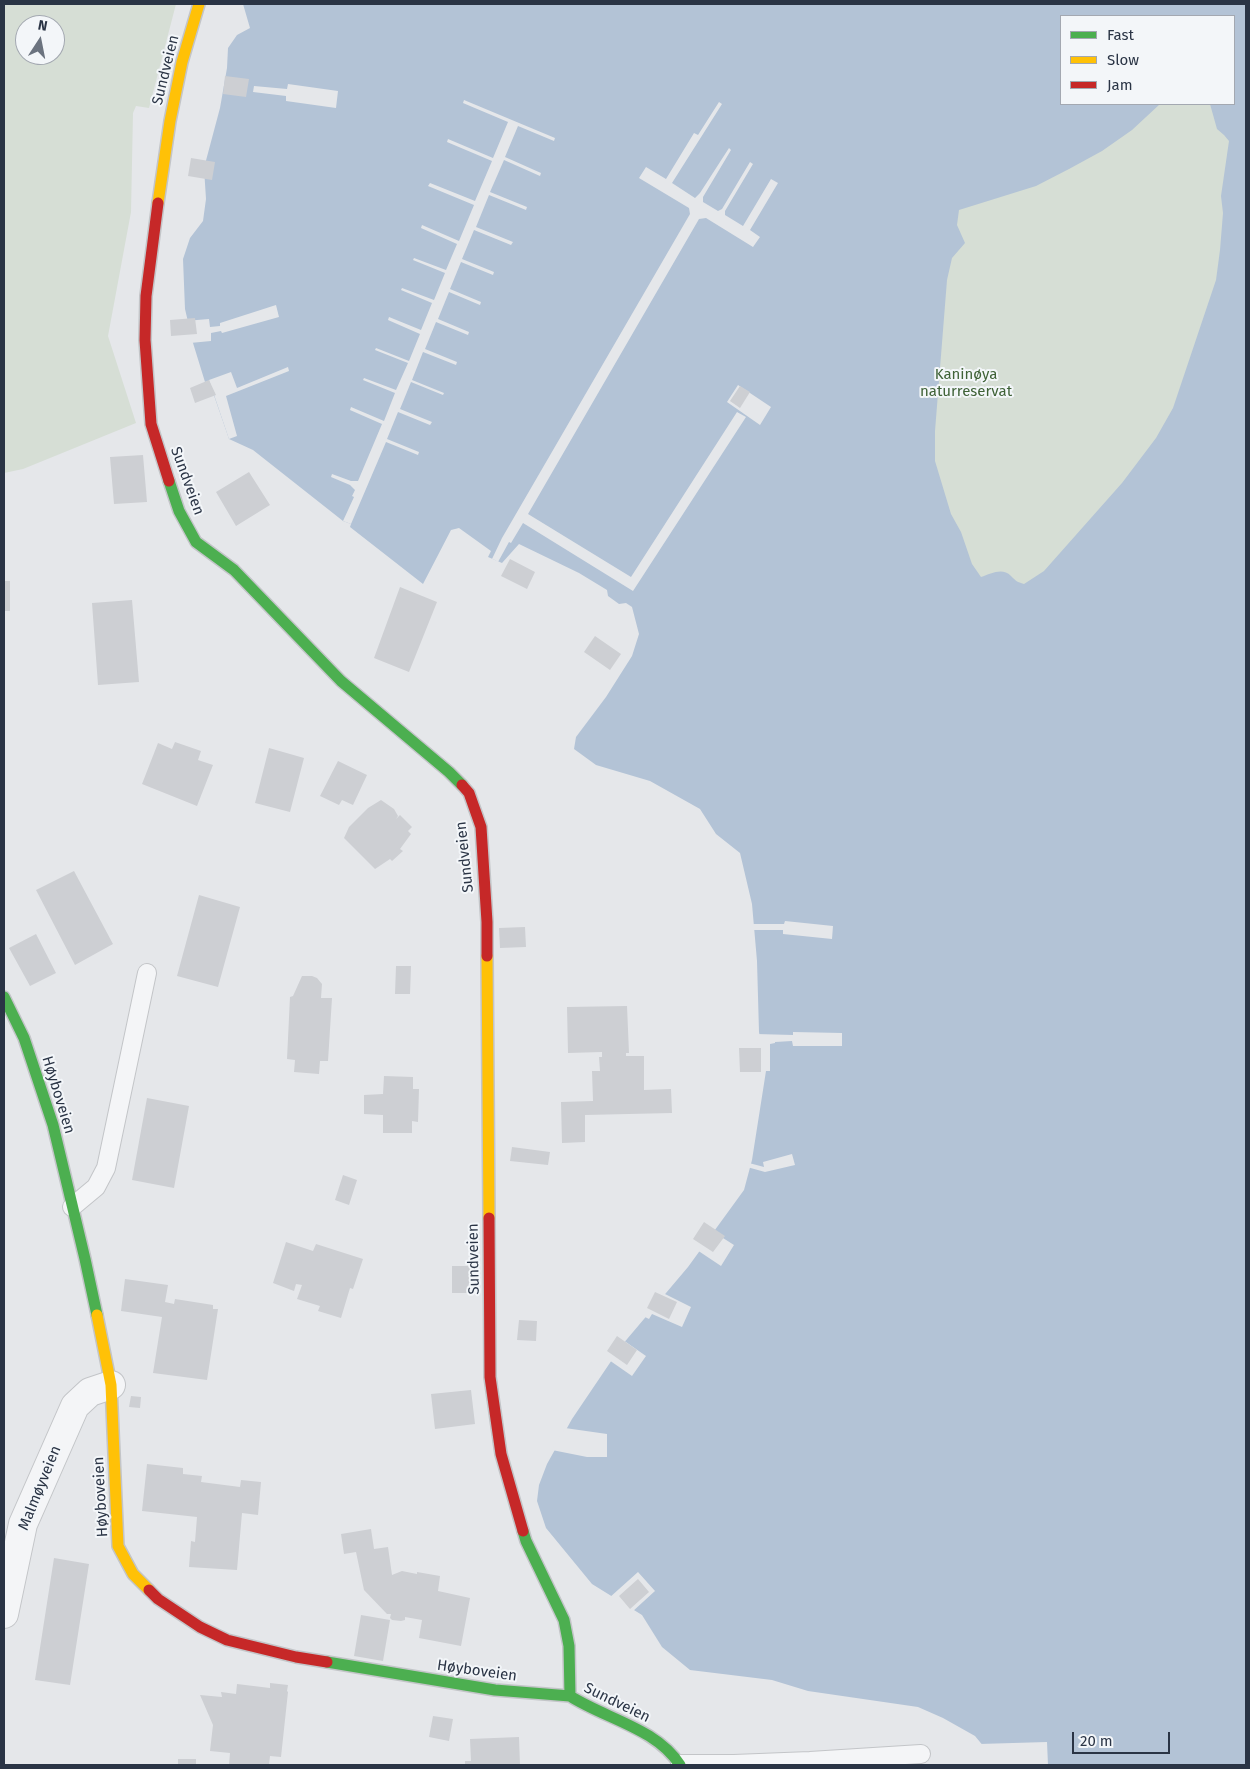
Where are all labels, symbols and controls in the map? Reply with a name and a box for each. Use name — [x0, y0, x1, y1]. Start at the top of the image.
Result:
north arrow — [15, 15, 65, 65]
legend — [1060, 15, 1235, 105]
text: N — [37, 17, 49, 35]
text: Fast — [1107, 26, 1134, 44]
street label: Sundveien — [149, 33, 183, 107]
text: Slow — [1107, 51, 1139, 69]
text: Jam — [1107, 76, 1133, 94]
park label: Kaninøya naturreservat — [920, 366, 1012, 401]
street label: Sundveien — [166, 444, 208, 518]
street label: Sundveien — [452, 821, 478, 893]
street label: Høyboveien — [38, 1054, 78, 1136]
street label: Sundveien — [464, 1223, 484, 1295]
street label: Malmøyveien — [15, 1443, 65, 1533]
street label: Høyboveien — [90, 1456, 112, 1538]
street label: Høyboveien — [436, 1656, 518, 1686]
street label: Sundveien — [581, 1679, 653, 1727]
scale bar — [1075, 1722, 1172, 1754]
text: 20 m — [1080, 1732, 1113, 1750]

